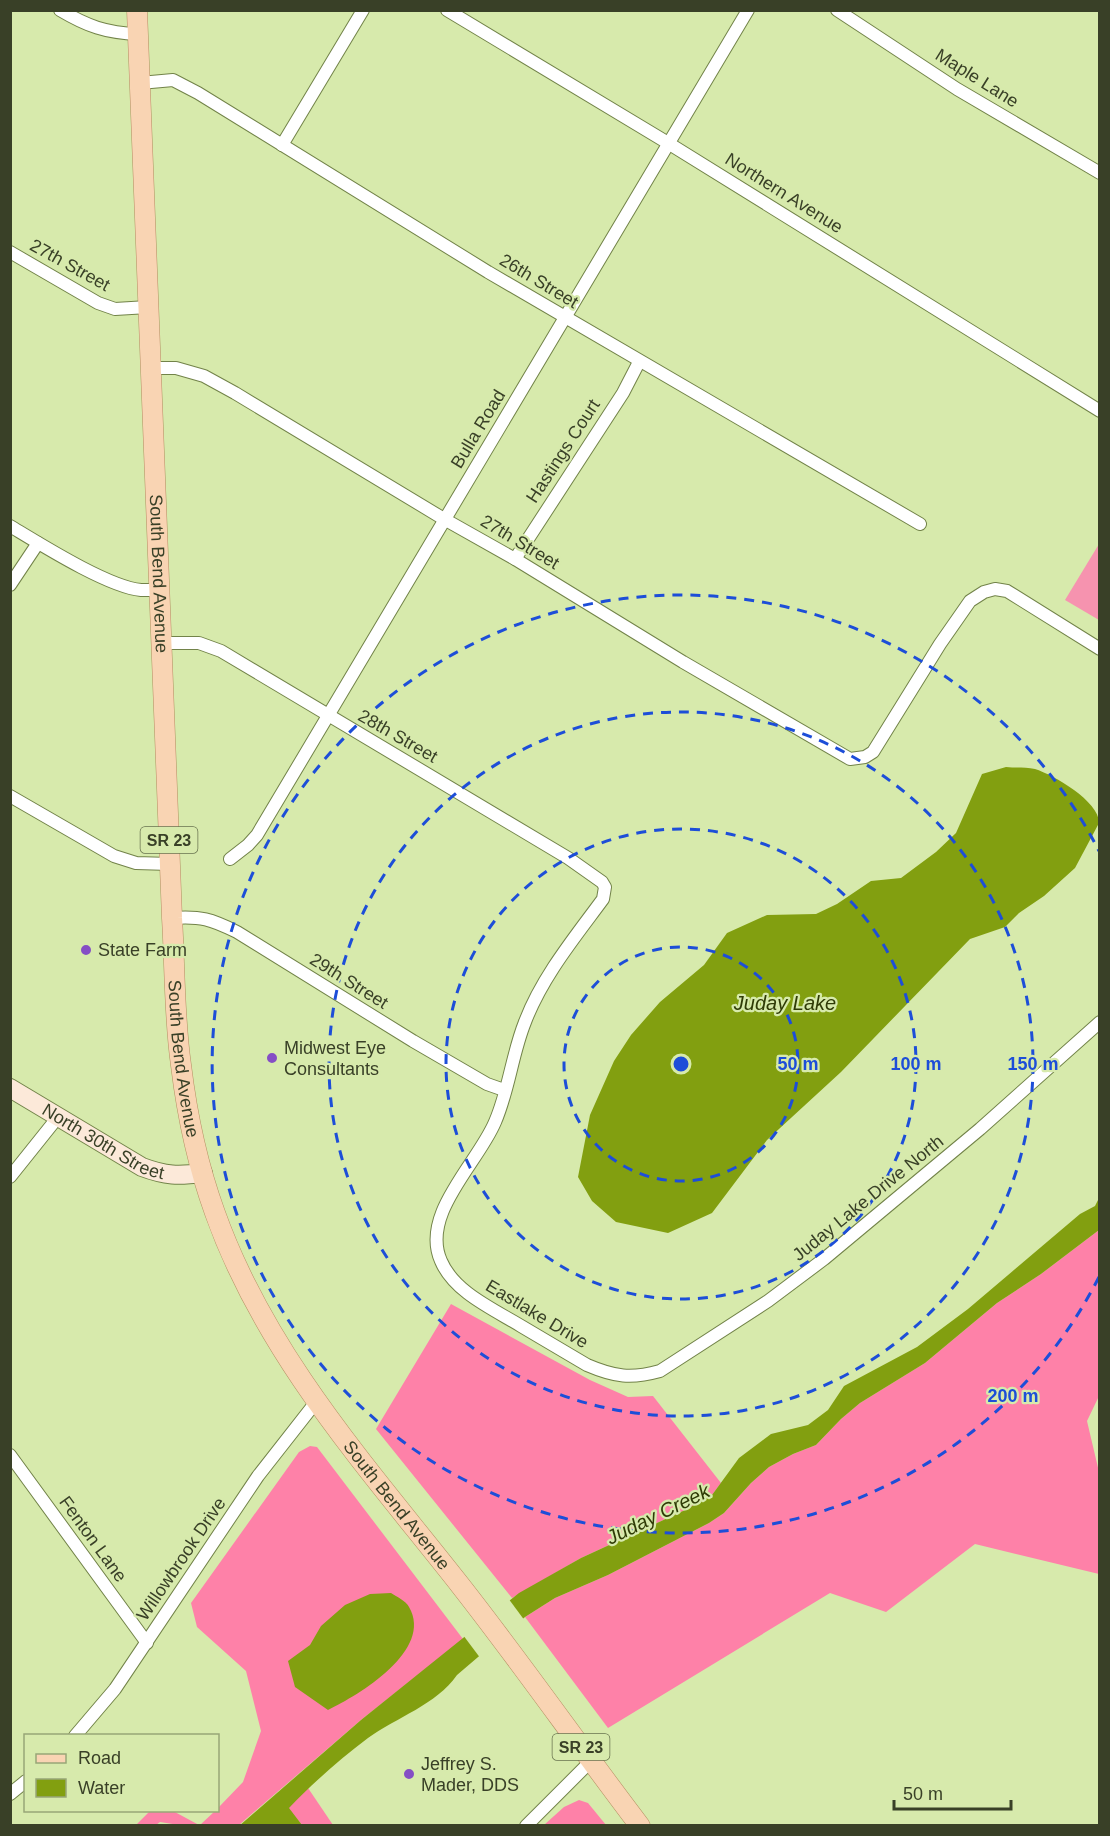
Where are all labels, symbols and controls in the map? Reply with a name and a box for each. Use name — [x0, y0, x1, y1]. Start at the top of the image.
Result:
street label: Maple Lane — [932, 45, 1022, 111]
street label: Northern Avenue — [722, 149, 846, 237]
street label: 27th Street — [27, 235, 113, 295]
street label: 26th Street — [496, 250, 582, 312]
street label: Bulla Road — [447, 386, 509, 472]
street label: Hastings Court — [522, 396, 604, 506]
street label: South Bend Avenue — [146, 494, 172, 653]
street label: 27th Street — [477, 511, 563, 573]
street label: 28th Street — [355, 705, 441, 767]
road number: SR 23 — [140, 827, 198, 853]
place label: State Farm — [98, 940, 187, 960]
marker: State Farm — [79, 943, 93, 957]
street label: 29th Street — [306, 949, 392, 1013]
street label: South Bend Avenue — [165, 979, 203, 1139]
water label: Juday Lake — [733, 992, 836, 1014]
place label: Midwest Eye Consultants — [284, 1038, 386, 1079]
marker: Midwest Eye Consultants — [265, 1051, 279, 1065]
centre of rings — [671, 1054, 691, 1074]
text: 50 m — [777, 1054, 819, 1074]
text: 100 m — [890, 1054, 942, 1074]
text: 150 m — [1007, 1054, 1059, 1074]
street label: North 30th Street — [39, 1100, 166, 1183]
street label: Juday Lake Drive North — [789, 1131, 947, 1265]
street label: Eastlake Drive — [482, 1276, 592, 1352]
text: 200 m — [987, 1386, 1039, 1406]
street label: South Bend Avenue — [339, 1437, 454, 1574]
water label: Juday Creek — [602, 1479, 714, 1549]
street label: Fenton Lane — [55, 1492, 131, 1586]
street label: Willowbrook Drive — [132, 1494, 230, 1624]
legend — [24, 1734, 219, 1812]
road number: SR 23 — [552, 1734, 610, 1760]
text: Road — [78, 1748, 121, 1768]
place label: Jeffrey S. Mader, DDS — [421, 1754, 519, 1795]
marker: Jeffrey S. Mader, DDS — [402, 1767, 416, 1781]
scale bar — [894, 1773, 1011, 1811]
text: Water — [78, 1778, 125, 1798]
text: 50 m — [903, 1784, 943, 1804]

